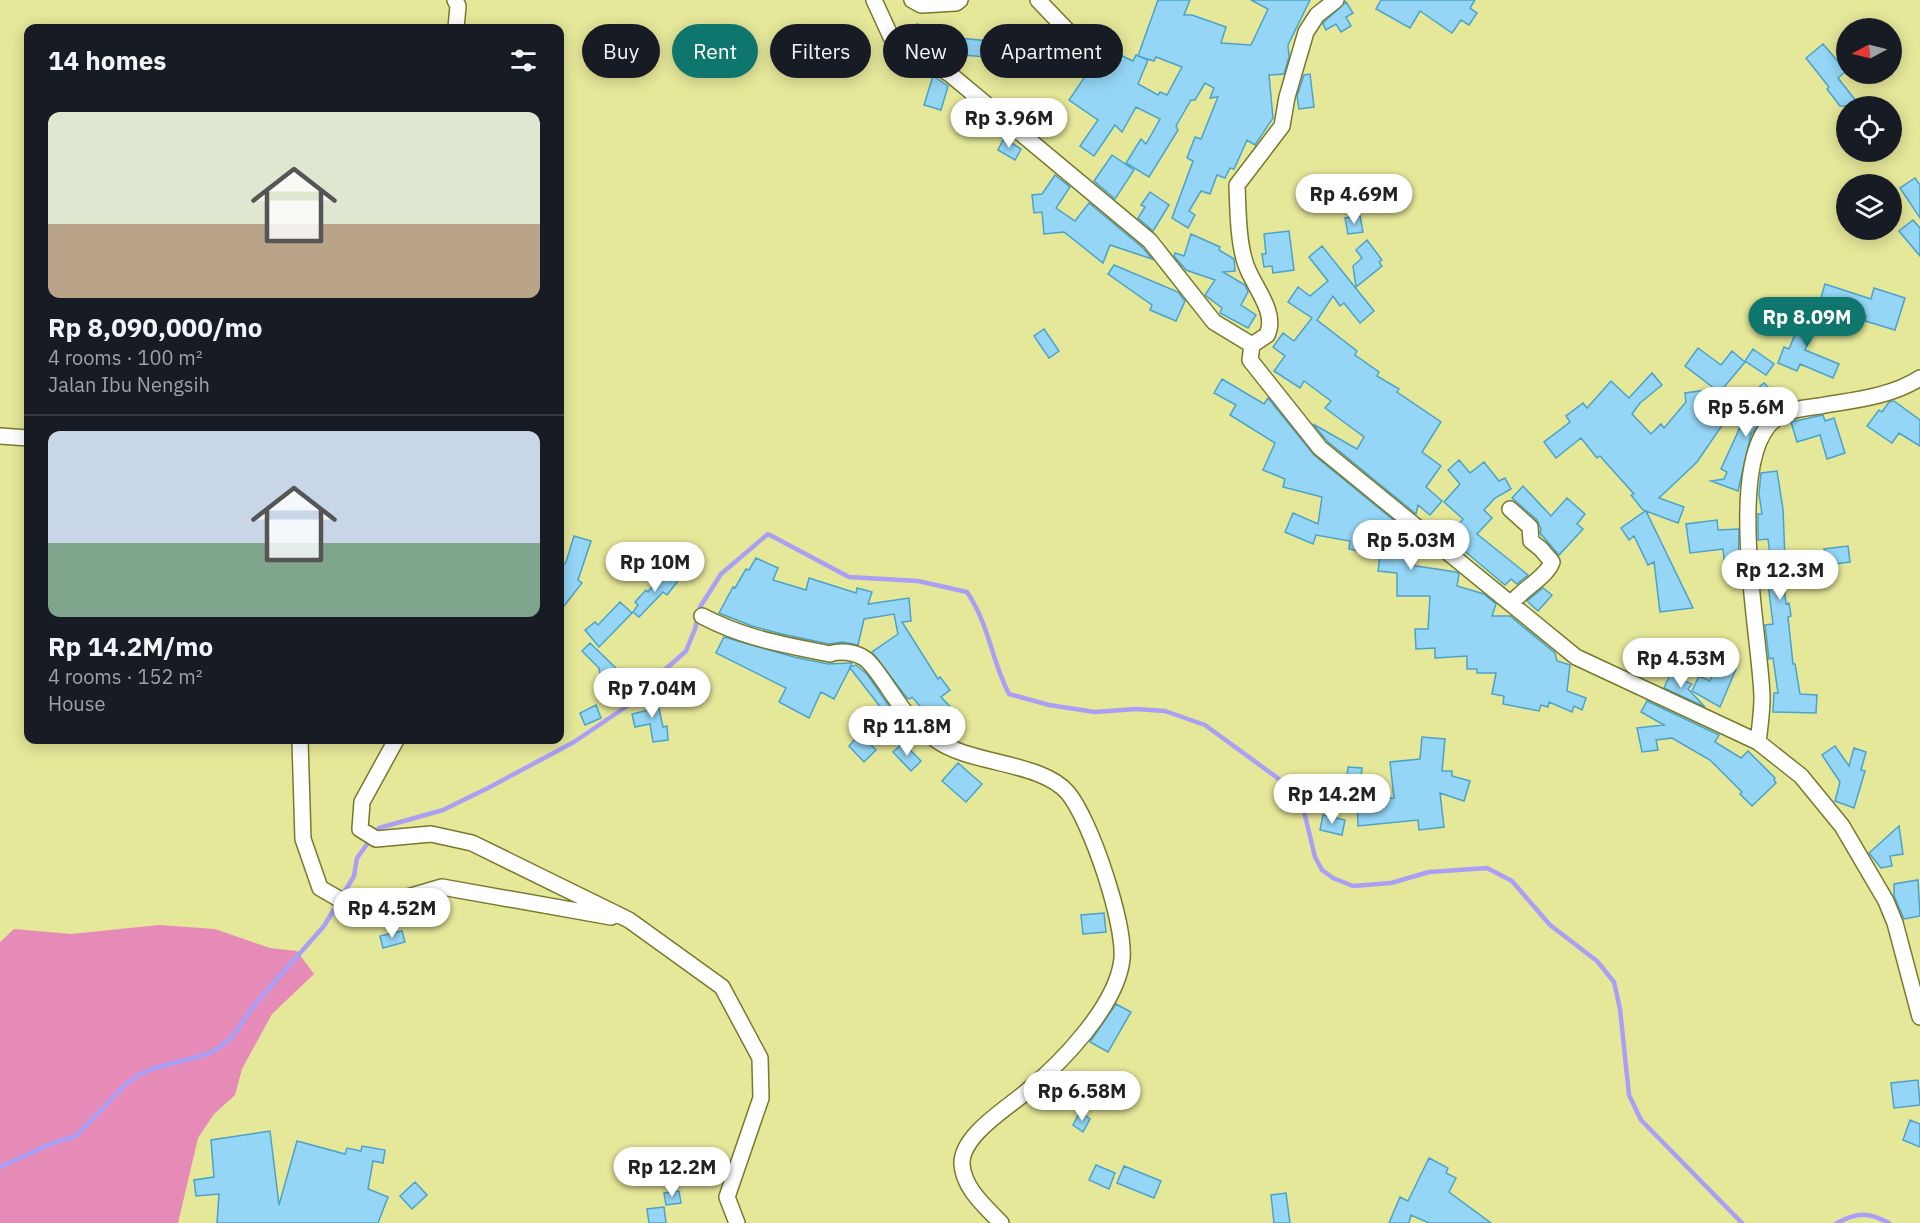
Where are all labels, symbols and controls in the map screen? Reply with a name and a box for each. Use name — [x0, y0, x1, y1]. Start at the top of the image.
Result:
north arrow — [1836, 18, 1902, 84]
map controls — [1836, 18, 1902, 240]
chip: Buy — [582, 24, 660, 78]
chip: Rent — [672, 24, 758, 78]
chip: Filters — [770, 24, 871, 78]
chip: New — [883, 24, 968, 78]
chip: Apartment — [980, 24, 1123, 78]
text: 14 homes — [48, 43, 166, 77]
icon: filters — [507, 44, 540, 77]
button: locate — [1836, 96, 1902, 162]
pin: Rp 3.96M — [947, 98, 1071, 149]
text: Rp 3.96M — [965, 104, 1053, 131]
icon: home — [240, 151, 348, 259]
pin: Rp 4.69M — [1292, 174, 1416, 225]
button: layers — [1836, 174, 1902, 240]
text: Rp 4.69M — [1310, 180, 1398, 207]
pin: Rp 8.09M — [1745, 297, 1869, 348]
text: Rp 8.09M — [1763, 303, 1851, 330]
text: Rp 8,090,000/mo — [48, 310, 262, 344]
text: 4 rooms · 100 m² — [48, 344, 203, 371]
text: Jalan Ibu Nengsih — [48, 371, 210, 398]
pin: Rp 5.6M — [1691, 387, 1801, 438]
text: Rp 5.6M — [1708, 393, 1784, 420]
icon: home — [240, 470, 348, 578]
pin: Rp 5.03M — [1349, 520, 1473, 571]
text: Rp 5.03M — [1367, 526, 1455, 553]
pin: Rp 10M — [606, 542, 704, 593]
text: Rp 10M — [620, 548, 690, 575]
pin: Rp 12.3M — [1718, 550, 1842, 601]
text: Rp 12.3M — [1736, 556, 1824, 583]
text: Rp 14.2M/mo — [48, 629, 213, 663]
pin: Rp 4.53M — [1619, 638, 1743, 689]
text: Rp 4.53M — [1637, 644, 1725, 671]
text: 4 rooms · 152 m² — [48, 663, 203, 690]
pin: Rp 7.04M — [590, 668, 714, 719]
text: Rp 7.04M — [608, 674, 696, 701]
text: House — [48, 690, 105, 717]
pin: Rp 11.8M — [845, 706, 969, 757]
text: Rp 11.8M — [863, 712, 951, 739]
pin: Rp 14.2M — [1270, 774, 1394, 825]
text: Rp 14.2M — [1288, 780, 1376, 807]
pin: Rp 4.52M — [330, 888, 454, 939]
text: Rp 4.52M — [348, 894, 436, 921]
pin: Rp 6.58M — [1020, 1071, 1144, 1122]
text: Rp 6.58M — [1038, 1077, 1126, 1104]
pin: Rp 12.2M — [610, 1147, 734, 1198]
text: Rp 12.2M — [628, 1153, 716, 1180]

